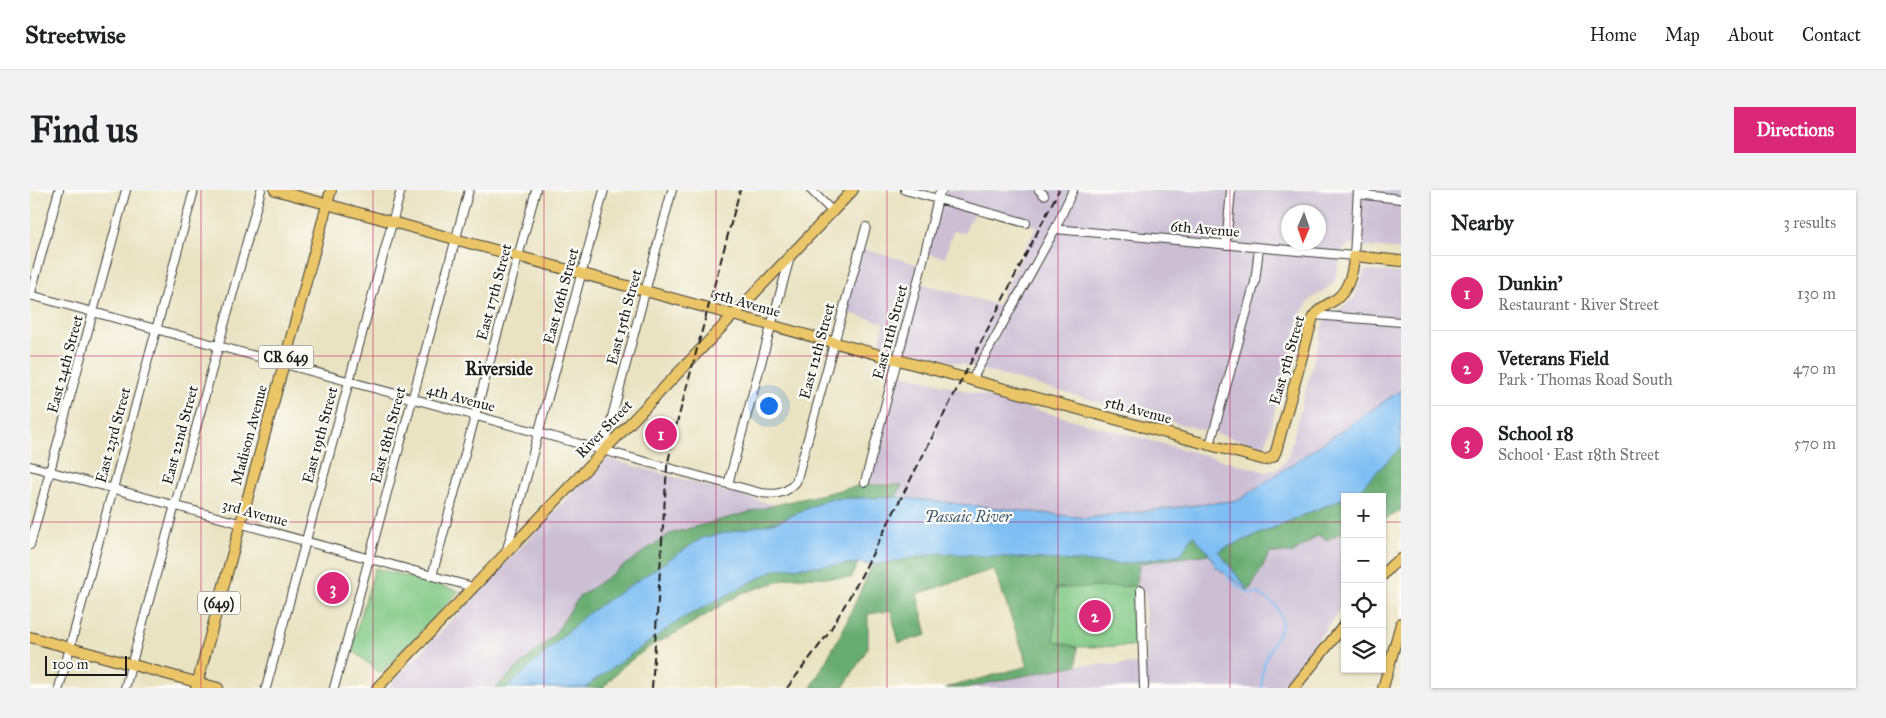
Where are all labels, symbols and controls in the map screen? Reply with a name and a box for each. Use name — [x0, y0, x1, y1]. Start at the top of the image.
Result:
text: Streetwise — [25, 20, 126, 50]
text: Home — [1590, 24, 1637, 46]
text: Map — [1665, 24, 1700, 46]
text: About — [1728, 24, 1774, 46]
text: Contact — [1802, 24, 1861, 46]
button: Directions — [1734, 107, 1856, 153]
text: Find us — [30, 109, 138, 152]
north arrow — [1281, 205, 1326, 250]
text: Nearby — [1451, 210, 1514, 236]
text: 3 results — [1783, 213, 1836, 232]
street label: 6th Avenue — [1170, 217, 1240, 241]
street label: East 17th Street — [472, 241, 516, 342]
street label: East 16th Street — [540, 245, 583, 346]
street label: East 15th Street — [603, 267, 646, 367]
text: Dunkin' — [1498, 272, 1562, 295]
street label: East 11th Street — [869, 282, 911, 381]
text: 1 — [1464, 284, 1470, 303]
text: 130 m — [1797, 284, 1836, 303]
street label: 5th Avenue — [711, 285, 783, 321]
text: Restaurant · River Street — [1498, 295, 1659, 314]
street label: East 12th Street — [796, 300, 839, 401]
street label: East 24th Street — [43, 312, 87, 415]
street label: East 5th Street — [1266, 313, 1309, 407]
road number: CR 649 — [258, 346, 314, 368]
text: Veterans Field — [1498, 347, 1609, 370]
district label: Riverside — [465, 358, 534, 380]
text: 2 — [1463, 359, 1471, 378]
text: 470 m — [1793, 359, 1836, 378]
text: Park · Thomas Road South — [1498, 370, 1673, 389]
street label: 4th Avenue — [425, 380, 497, 416]
street label: East 22nd Street — [158, 383, 202, 487]
street label: Madison Avenue — [227, 383, 271, 487]
street label: East 19th Street — [298, 384, 342, 485]
street label: East 18th Street — [366, 384, 410, 485]
street label: East 23rd Street — [92, 385, 135, 485]
street label: 5th Avenue — [1102, 392, 1174, 428]
your location — [756, 393, 782, 419]
street label: River Street — [572, 396, 637, 462]
pin: 1 — [645, 415, 677, 453]
text: School 18 — [1498, 422, 1574, 445]
text: 3 — [1464, 434, 1470, 453]
text: 570 m — [1794, 434, 1836, 453]
text: School · East 18th Street — [1498, 445, 1660, 464]
map controls — [1341, 493, 1386, 673]
button: + — [1341, 493, 1386, 538]
street label: 3rd Avenue — [220, 496, 290, 530]
water label: Passaic River — [925, 507, 1013, 526]
button: − — [1341, 538, 1386, 583]
pin: 3 — [317, 569, 349, 607]
button: locate — [1341, 583, 1386, 628]
road number: (649) — [198, 592, 240, 614]
pin: 2 — [1079, 597, 1111, 635]
button: layers — [1341, 628, 1386, 673]
scale bar — [45, 653, 128, 676]
text: 100 m — [52, 656, 89, 673]

